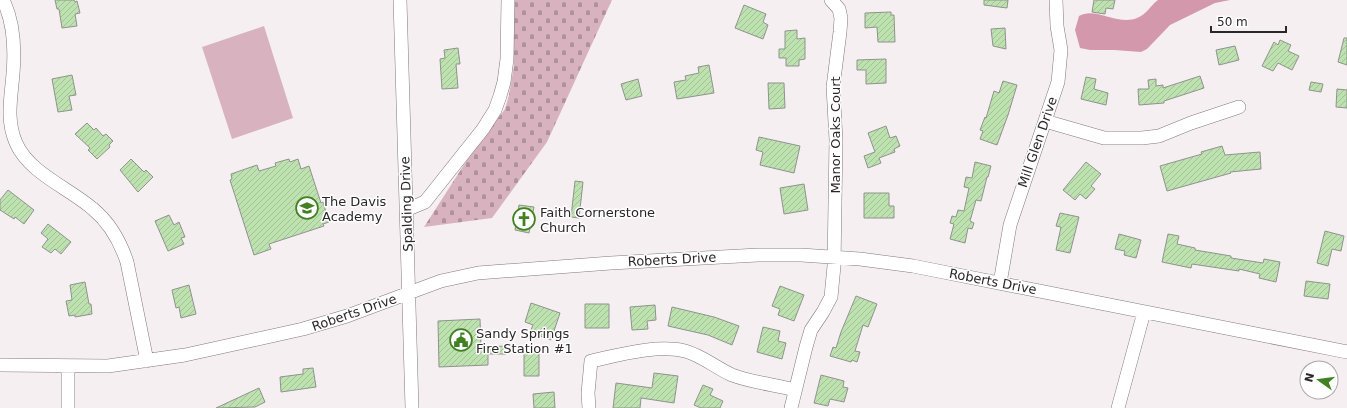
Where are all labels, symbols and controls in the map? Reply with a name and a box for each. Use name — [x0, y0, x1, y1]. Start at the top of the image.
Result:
scale bar — [1211, 8, 1286, 34]
text: 50 m — [1217, 15, 1248, 29]
street label: Manor Oaks Court — [828, 76, 843, 194]
street label: Mill Glen Drive — [1015, 95, 1060, 189]
street label: Spalding Drive — [397, 156, 416, 252]
place label: The Davis Academy — [321, 194, 387, 224]
school or university icon: The Davis Academy — [294, 195, 320, 221]
place label: Faith Cornerstone Church — [540, 205, 655, 235]
church icon: Faith Cornerstone Church — [511, 206, 537, 232]
street label: Roberts Drive — [627, 250, 717, 269]
street label: Roberts Drive — [948, 266, 1038, 297]
street label: Roberts Drive — [310, 291, 399, 334]
place label: Sandy Springs Fire Station #1 — [476, 326, 573, 356]
public building icon: Sandy Springs Fire Station #1 — [448, 327, 474, 353]
north arrow — [1299, 360, 1339, 400]
text: N — [1302, 372, 1317, 384]

